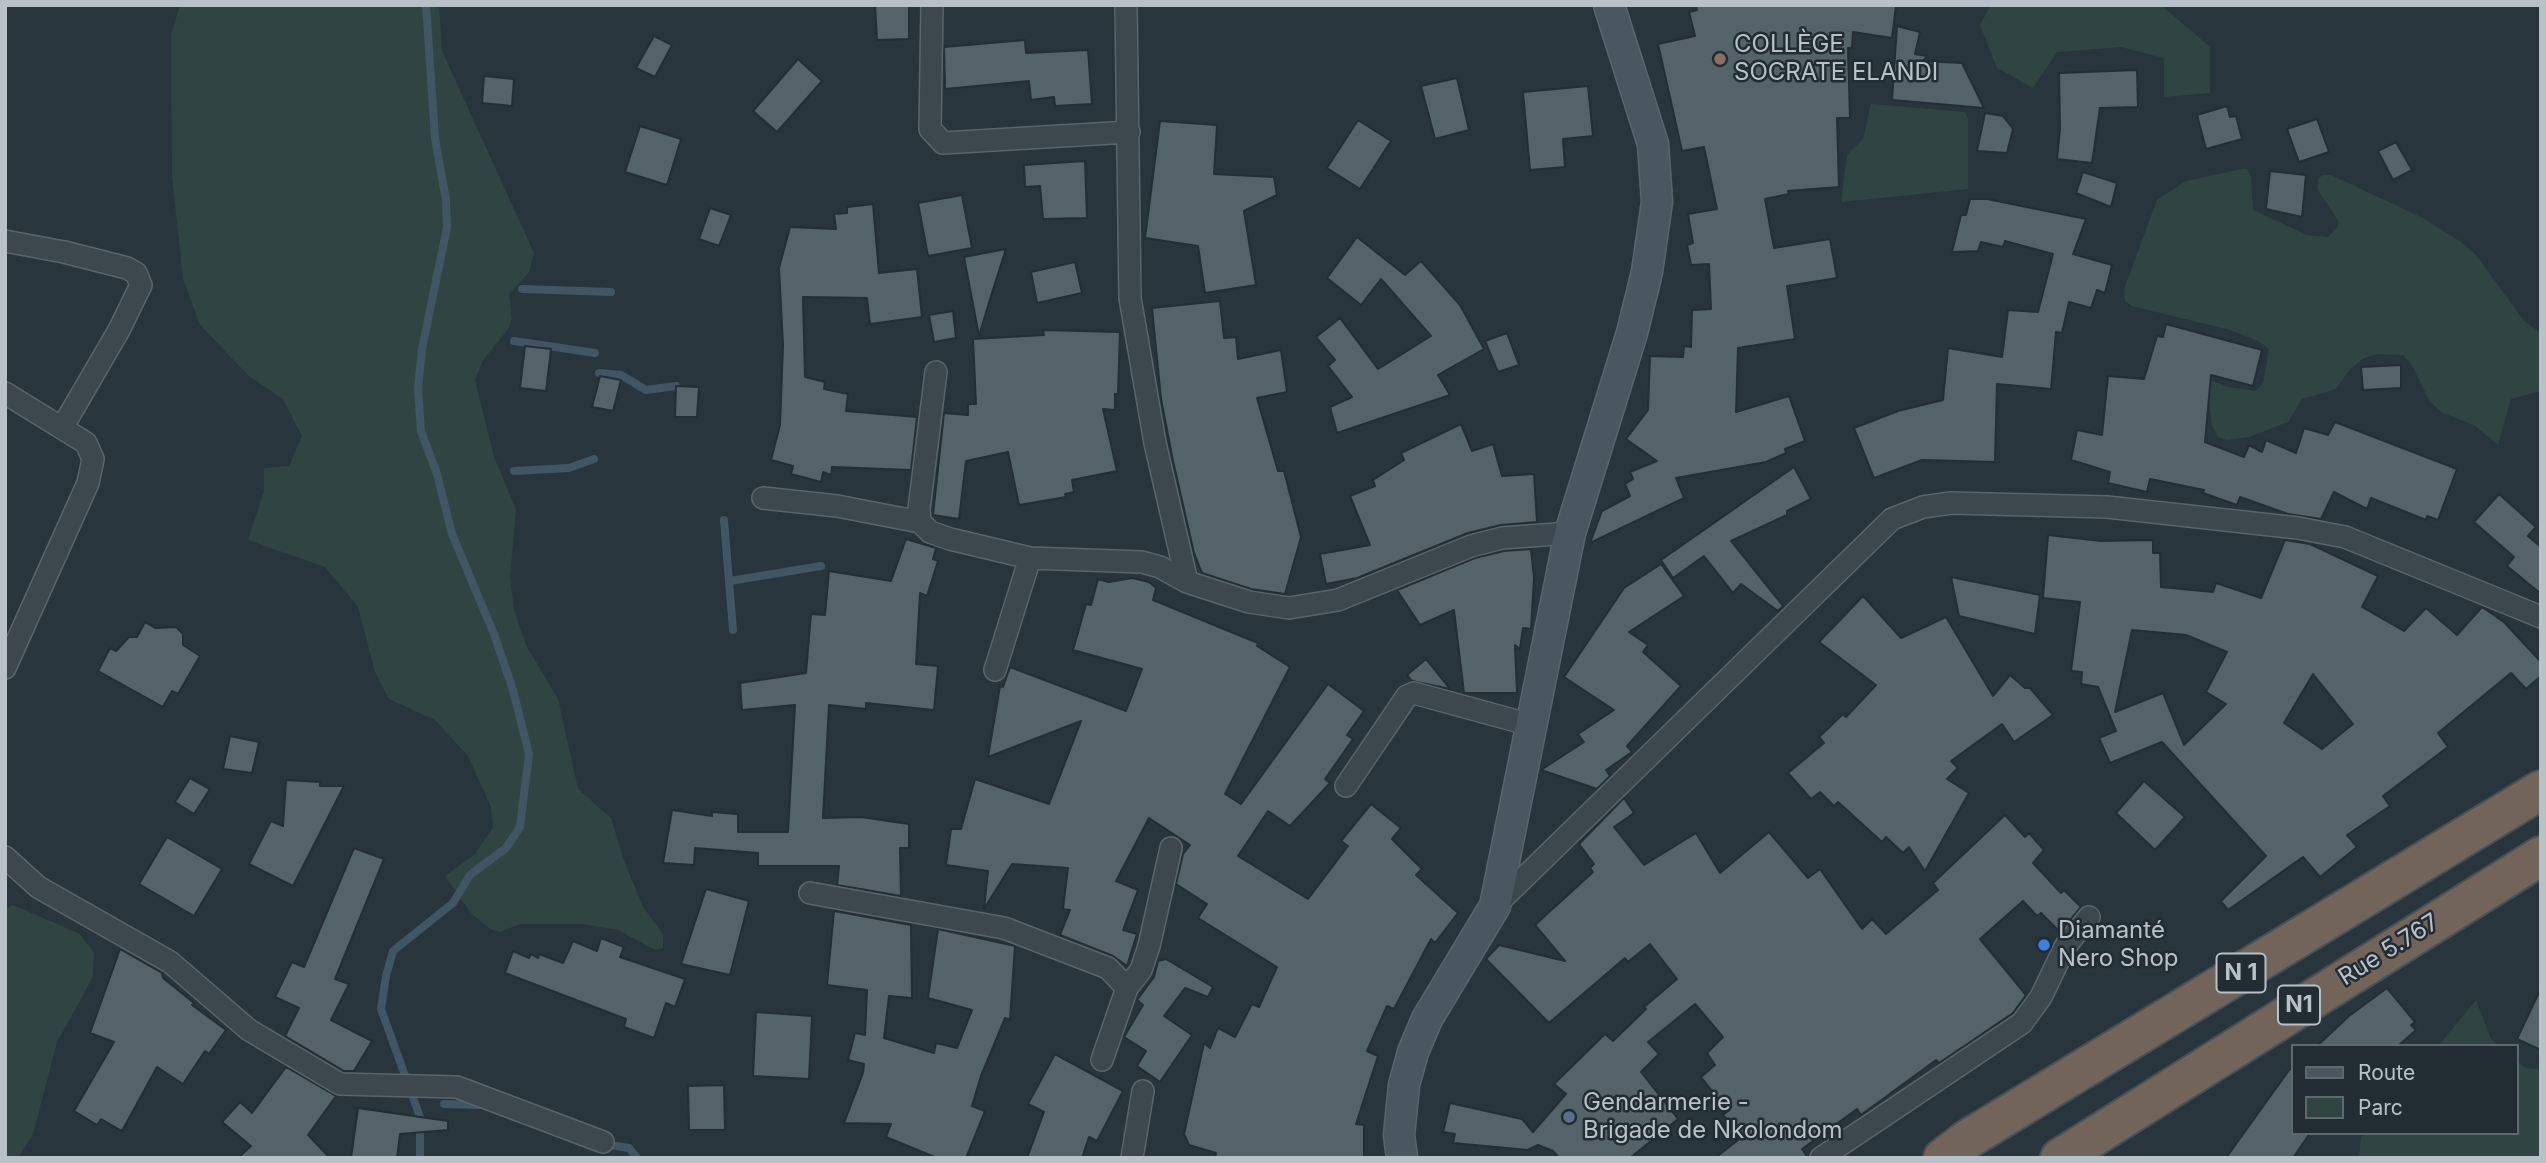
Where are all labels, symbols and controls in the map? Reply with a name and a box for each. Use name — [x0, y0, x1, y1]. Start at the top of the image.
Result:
place label: COLLÈGE SOCRATE ELANDI — [1734, 31, 1938, 87]
marker: COLLÈGE SOCRATE ELANDI — [1712, 51, 1728, 67]
street label: Rue 5.767 — [2334, 908, 2444, 992]
place label: Diamanté Nero Shop — [2058, 917, 2179, 973]
marker: Diamanté Nero Shop — [2036, 937, 2052, 953]
road number: N 1 — [2216, 954, 2266, 992]
road number: N1 — [2278, 986, 2320, 1024]
legend — [2290, 1044, 2518, 1135]
text: Route — [2358, 1060, 2415, 1085]
place label: Gendarmerie - Brigade de Nkolondom — [1583, 1089, 1843, 1145]
text: Parc — [2358, 1095, 2403, 1120]
marker: Gendarmerie - Brigade de Nkolondom — [1561, 1109, 1577, 1125]

